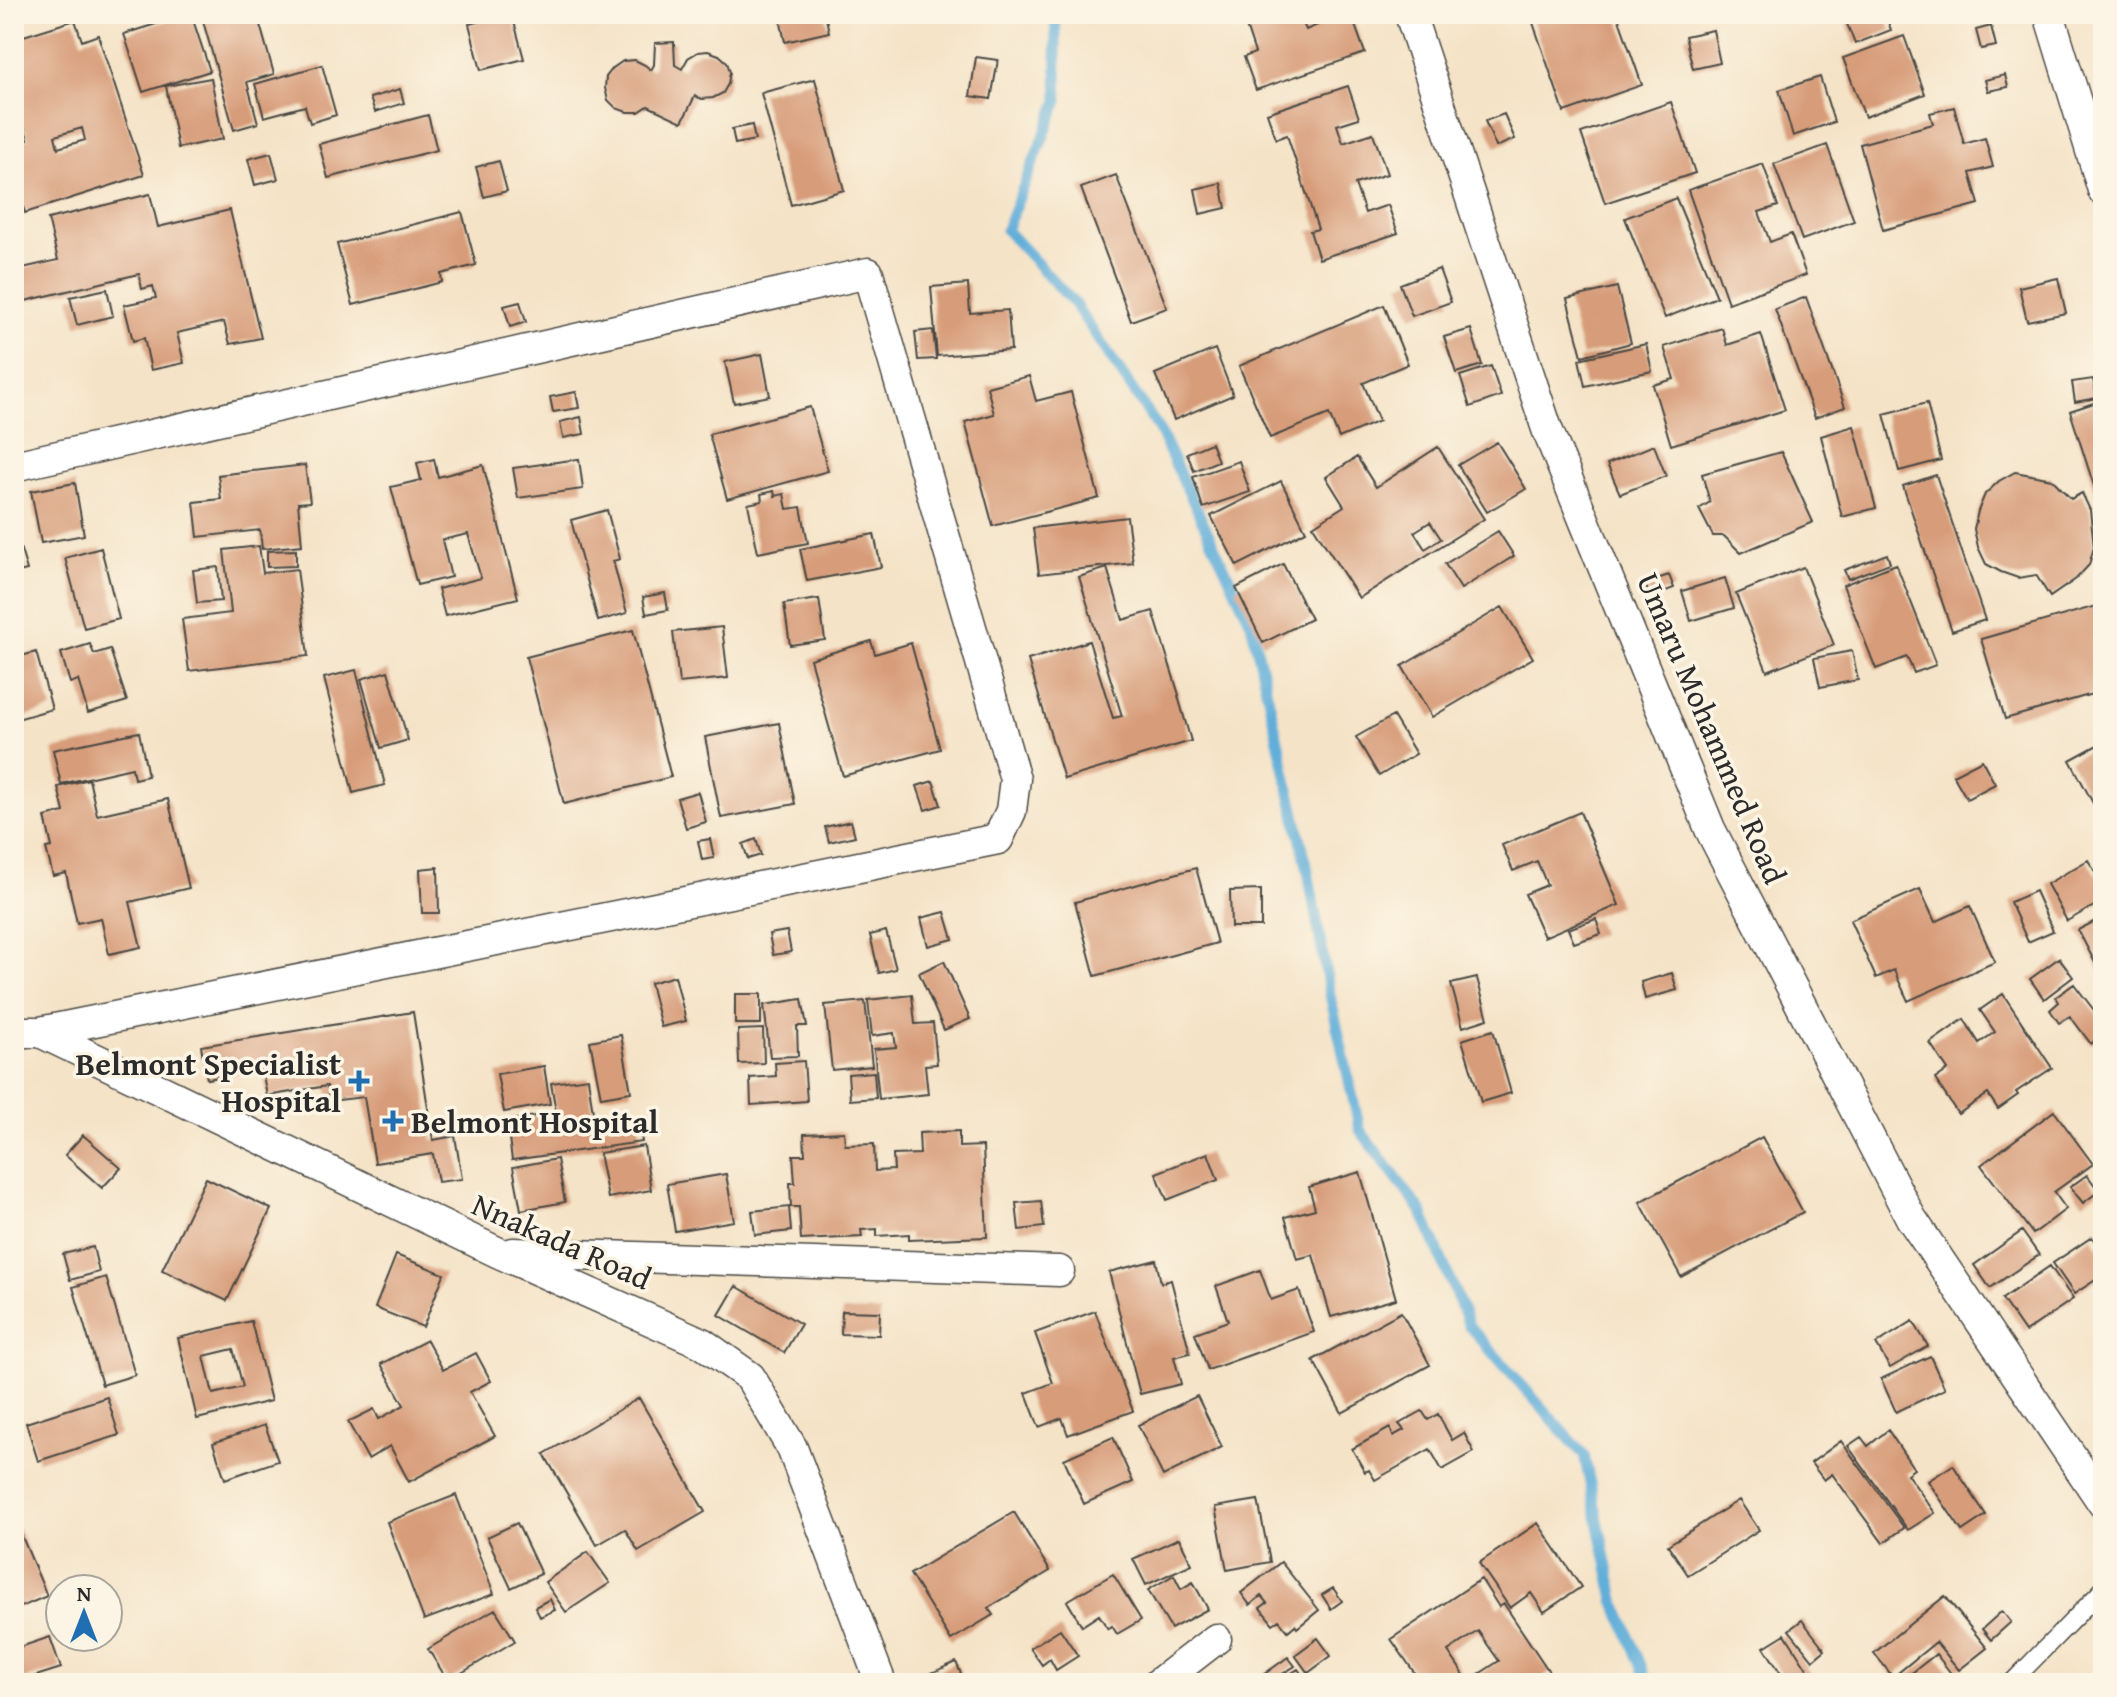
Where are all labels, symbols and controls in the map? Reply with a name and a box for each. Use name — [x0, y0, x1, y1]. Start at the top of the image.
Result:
street label: Umaru Mohammed Road — [1625, 565, 1799, 891]
place label: Belmont Specialist Hospital — [76, 1040, 341, 1124]
marker: Belmont Specialist Hospital — [348, 1070, 370, 1092]
place label: Belmont Hospital — [411, 1098, 659, 1145]
marker: Belmont Hospital — [382, 1110, 404, 1132]
street label: Nnakada Road — [465, 1181, 659, 1301]
north arrow — [44, 1573, 124, 1653]
text: N — [77, 1577, 92, 1609]

